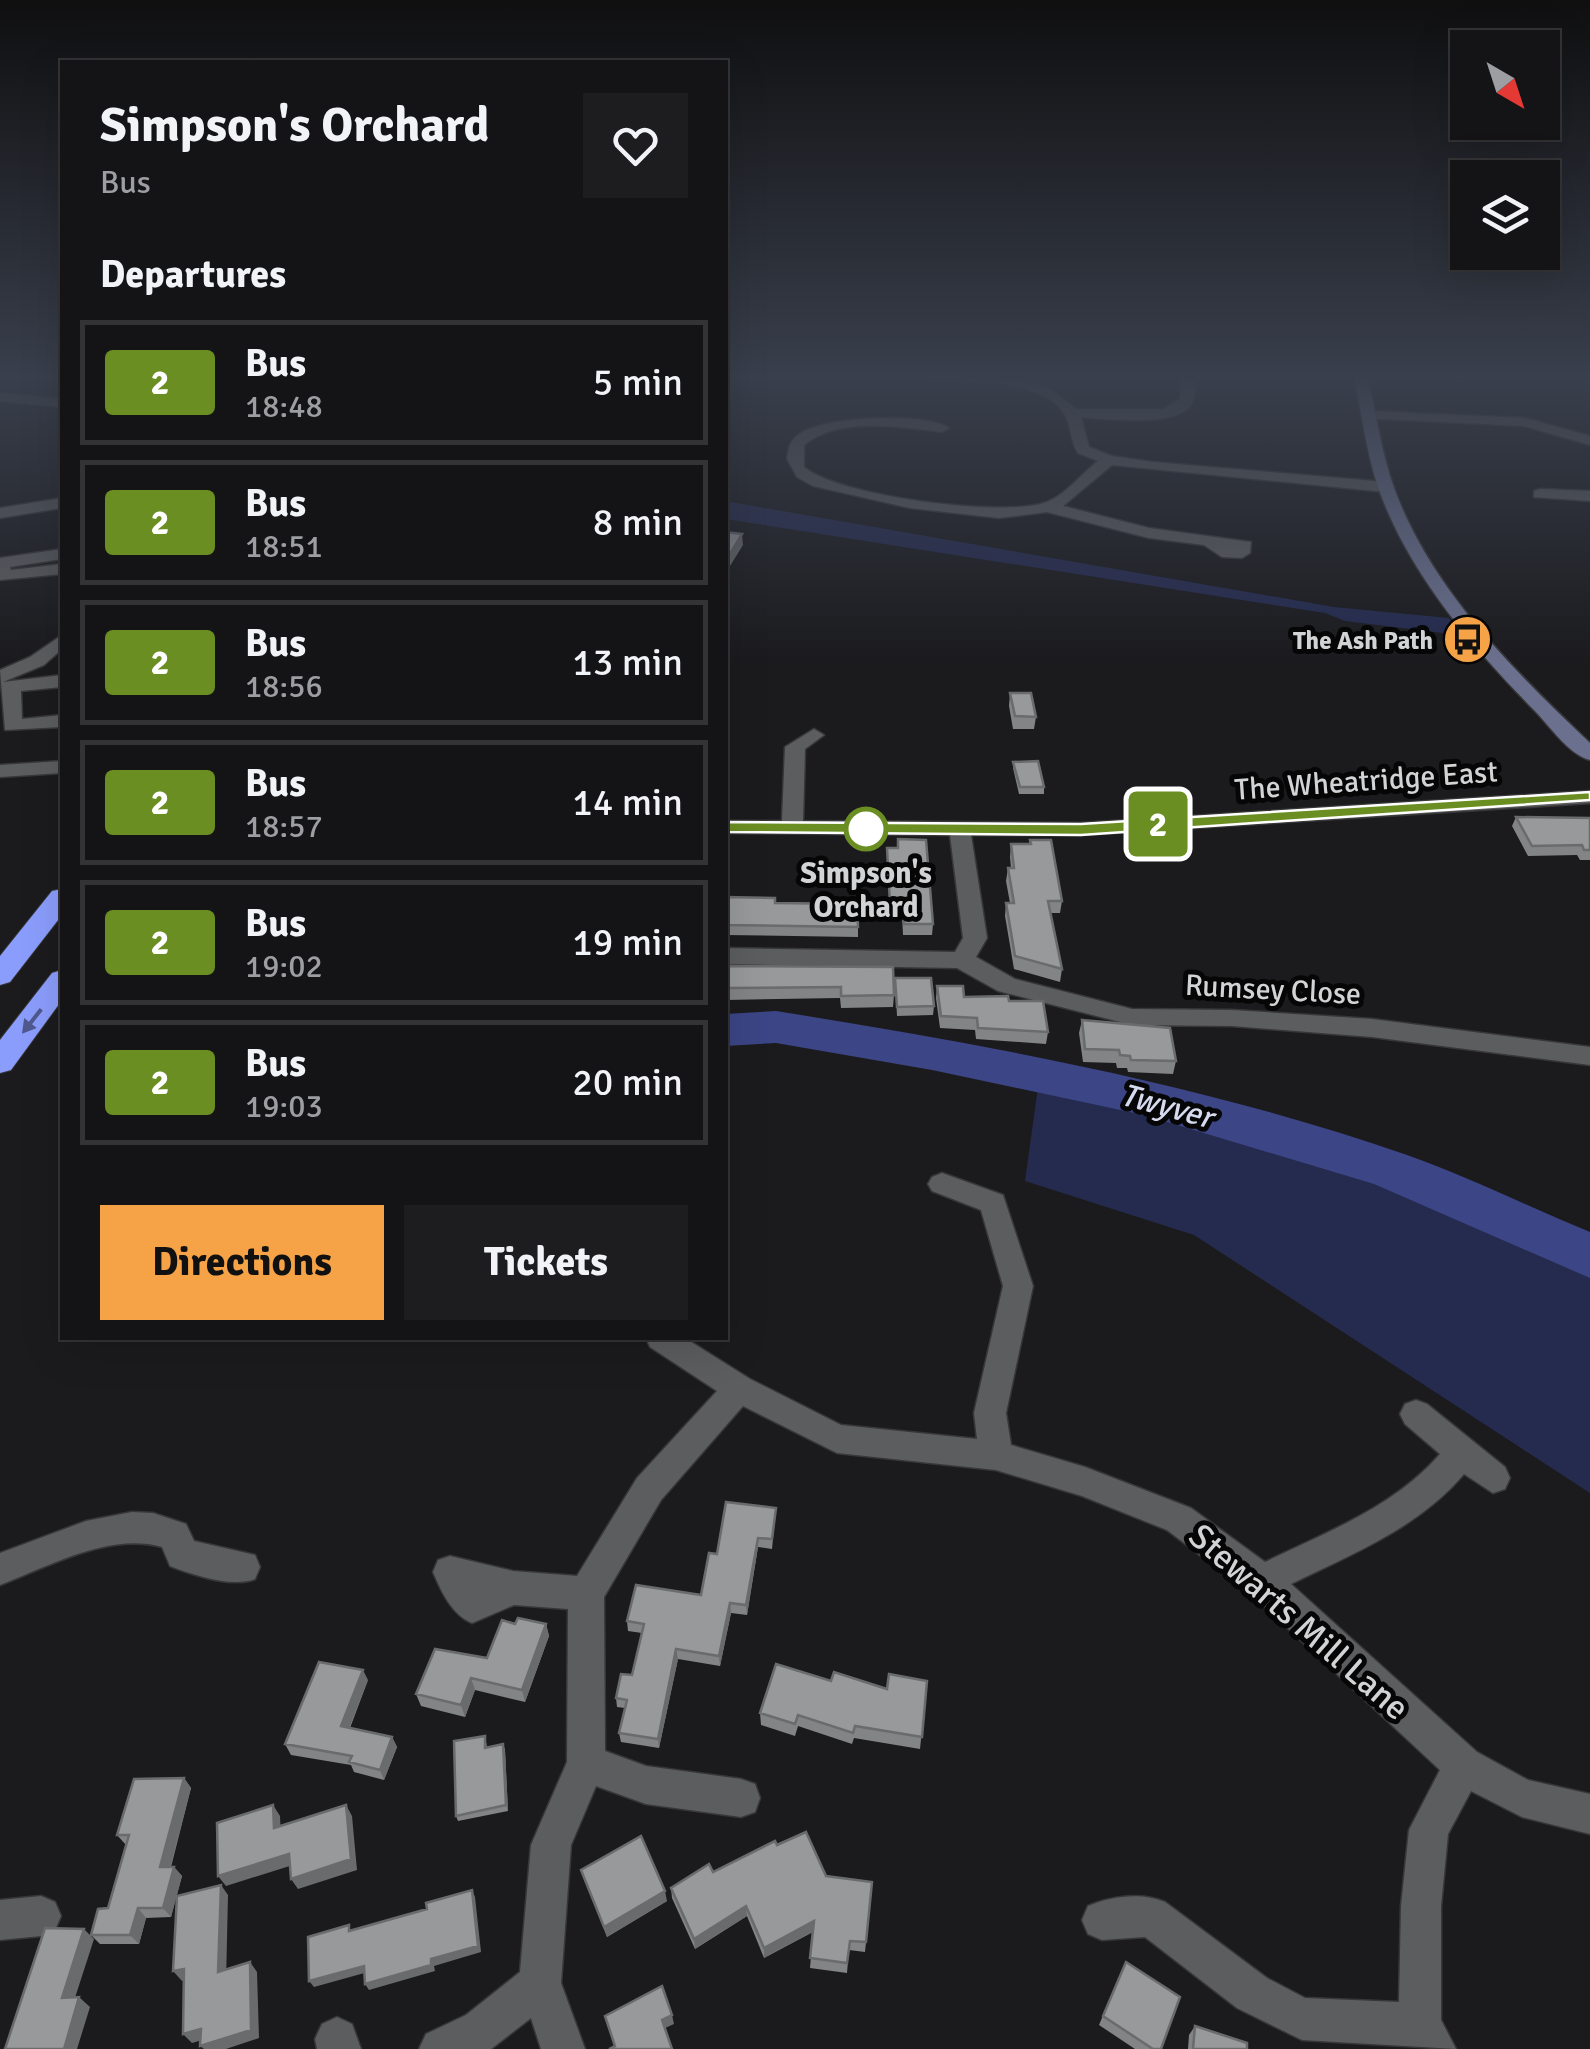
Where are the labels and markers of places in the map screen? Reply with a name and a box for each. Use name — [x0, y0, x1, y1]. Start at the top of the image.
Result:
bus stop icon: The Ash Path — [1442, 614, 1494, 666]
place label: The Ash Path — [1293, 625, 1433, 656]
marker: Simpson's Orchard — [845, 808, 887, 850]
place label: Simpson's Orchard — [800, 855, 932, 926]

